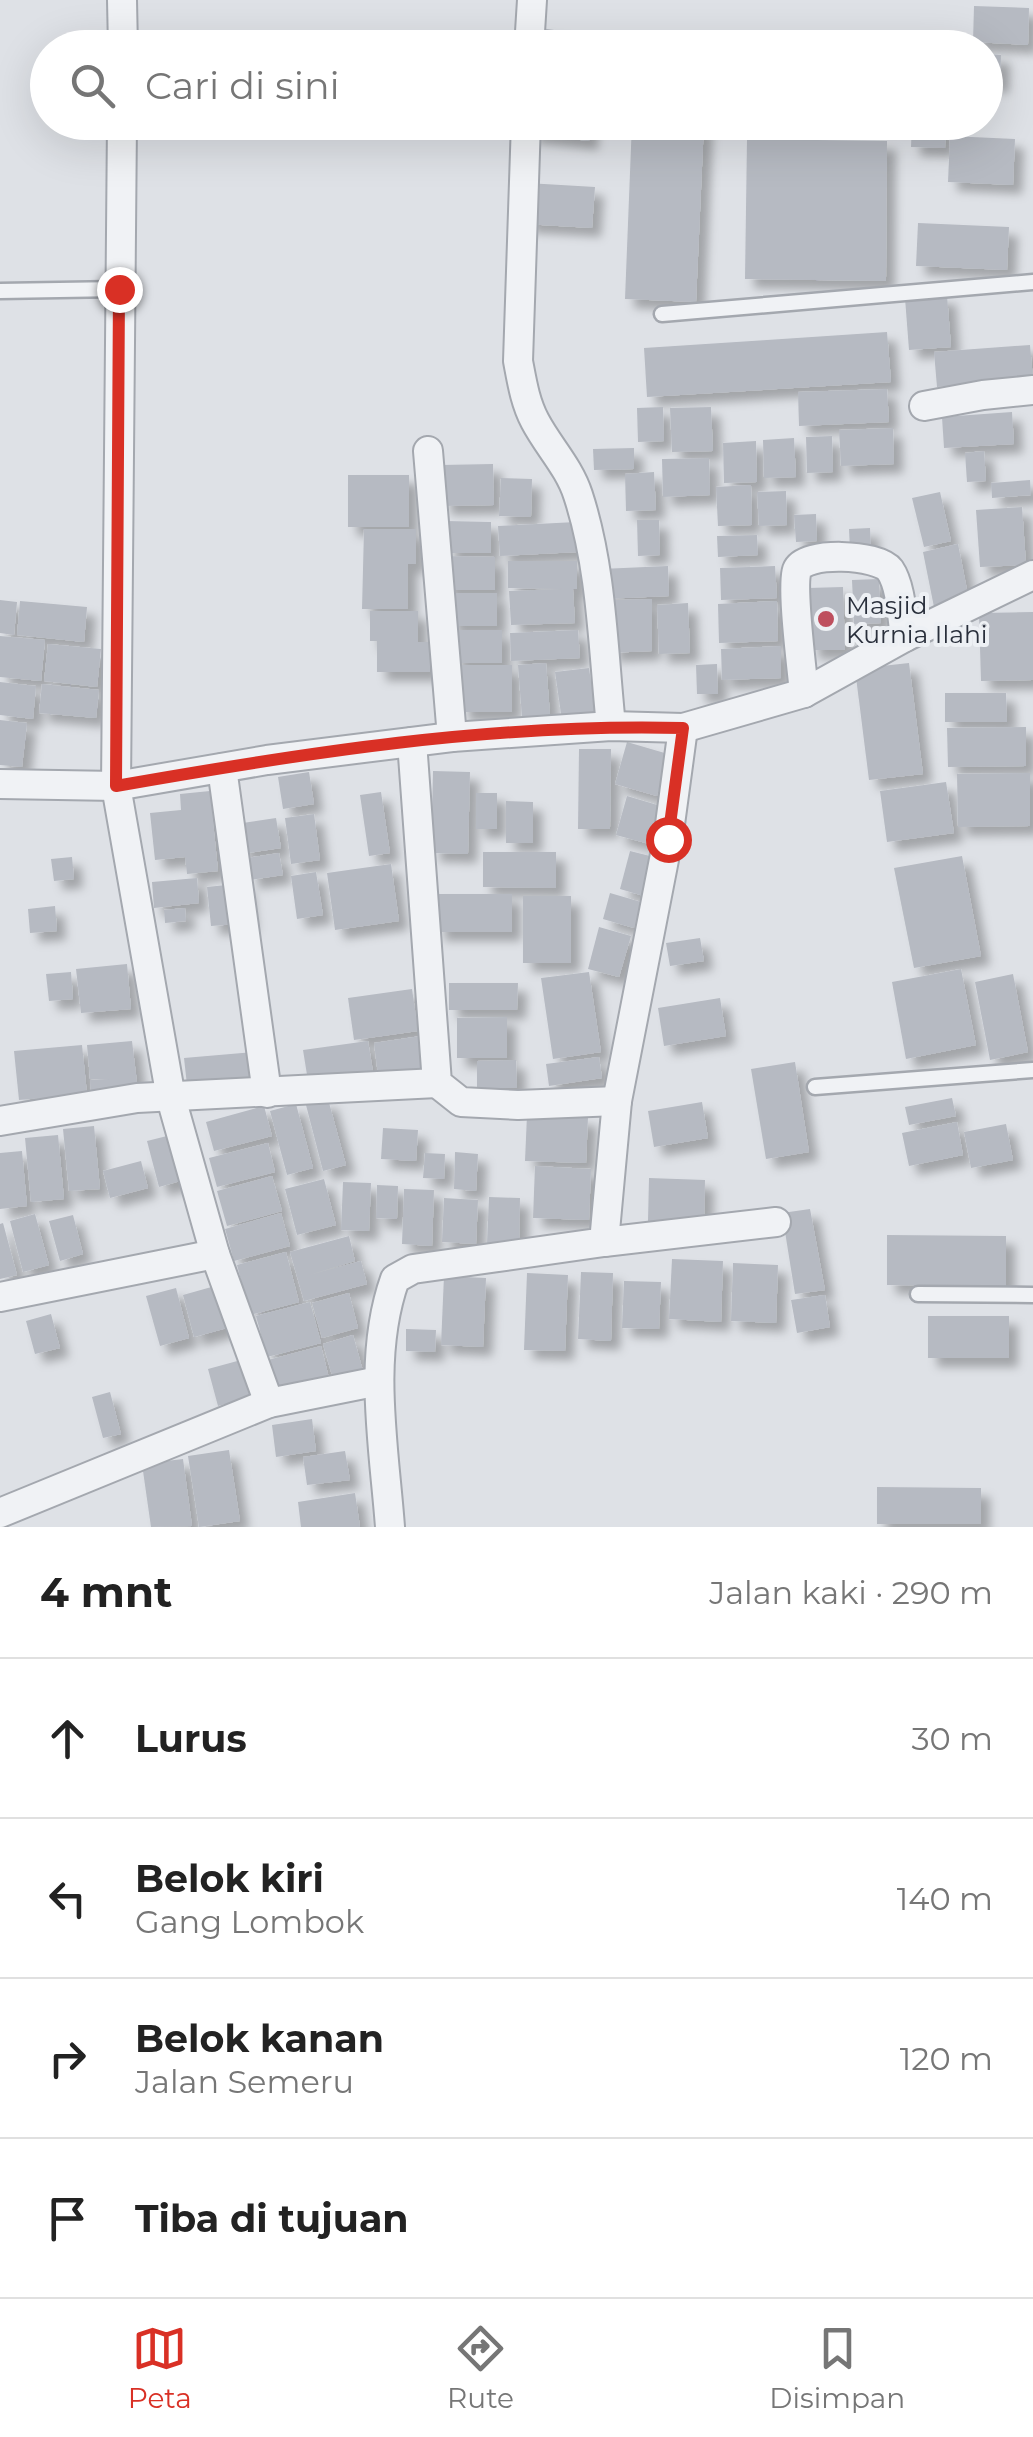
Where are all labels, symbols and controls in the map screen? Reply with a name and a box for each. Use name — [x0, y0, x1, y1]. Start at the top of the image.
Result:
search box — [30, 30, 1003, 140]
icon: search — [65, 58, 120, 113]
text: Cari di sini — [145, 62, 340, 109]
route end — [97, 267, 143, 313]
place label: Masjid Kurnia Ilahi — [846, 590, 988, 649]
marker: Masjid Kurnia Ilahi — [815, 608, 837, 630]
route start — [646, 817, 692, 863]
text: 4 mnt — [40, 1566, 172, 1618]
text: Jalan kaki · 290 m — [709, 1573, 993, 1612]
icon: ahead — [40, 1711, 95, 1766]
text: Lurus — [135, 1715, 247, 1762]
text: 30 m — [911, 1719, 993, 1758]
text: Belok kiri — [135, 1855, 324, 1902]
icon: left — [40, 1871, 95, 1926]
text: 140 m — [897, 1879, 993, 1918]
text: Gang Lombok — [135, 1902, 364, 1941]
text: Belok kanan — [135, 2015, 384, 2062]
icon: right — [40, 2031, 95, 2086]
text: 120 m — [900, 2039, 993, 2078]
text: Jalan Semeru — [135, 2062, 354, 2101]
icon: arrive — [40, 2191, 95, 2246]
text: Tiba di tujuan — [135, 2195, 409, 2242]
tab: Peta — [128, 2321, 192, 2415]
tab: Rute — [447, 2321, 514, 2415]
tab: Disimpan — [769, 2321, 905, 2415]

